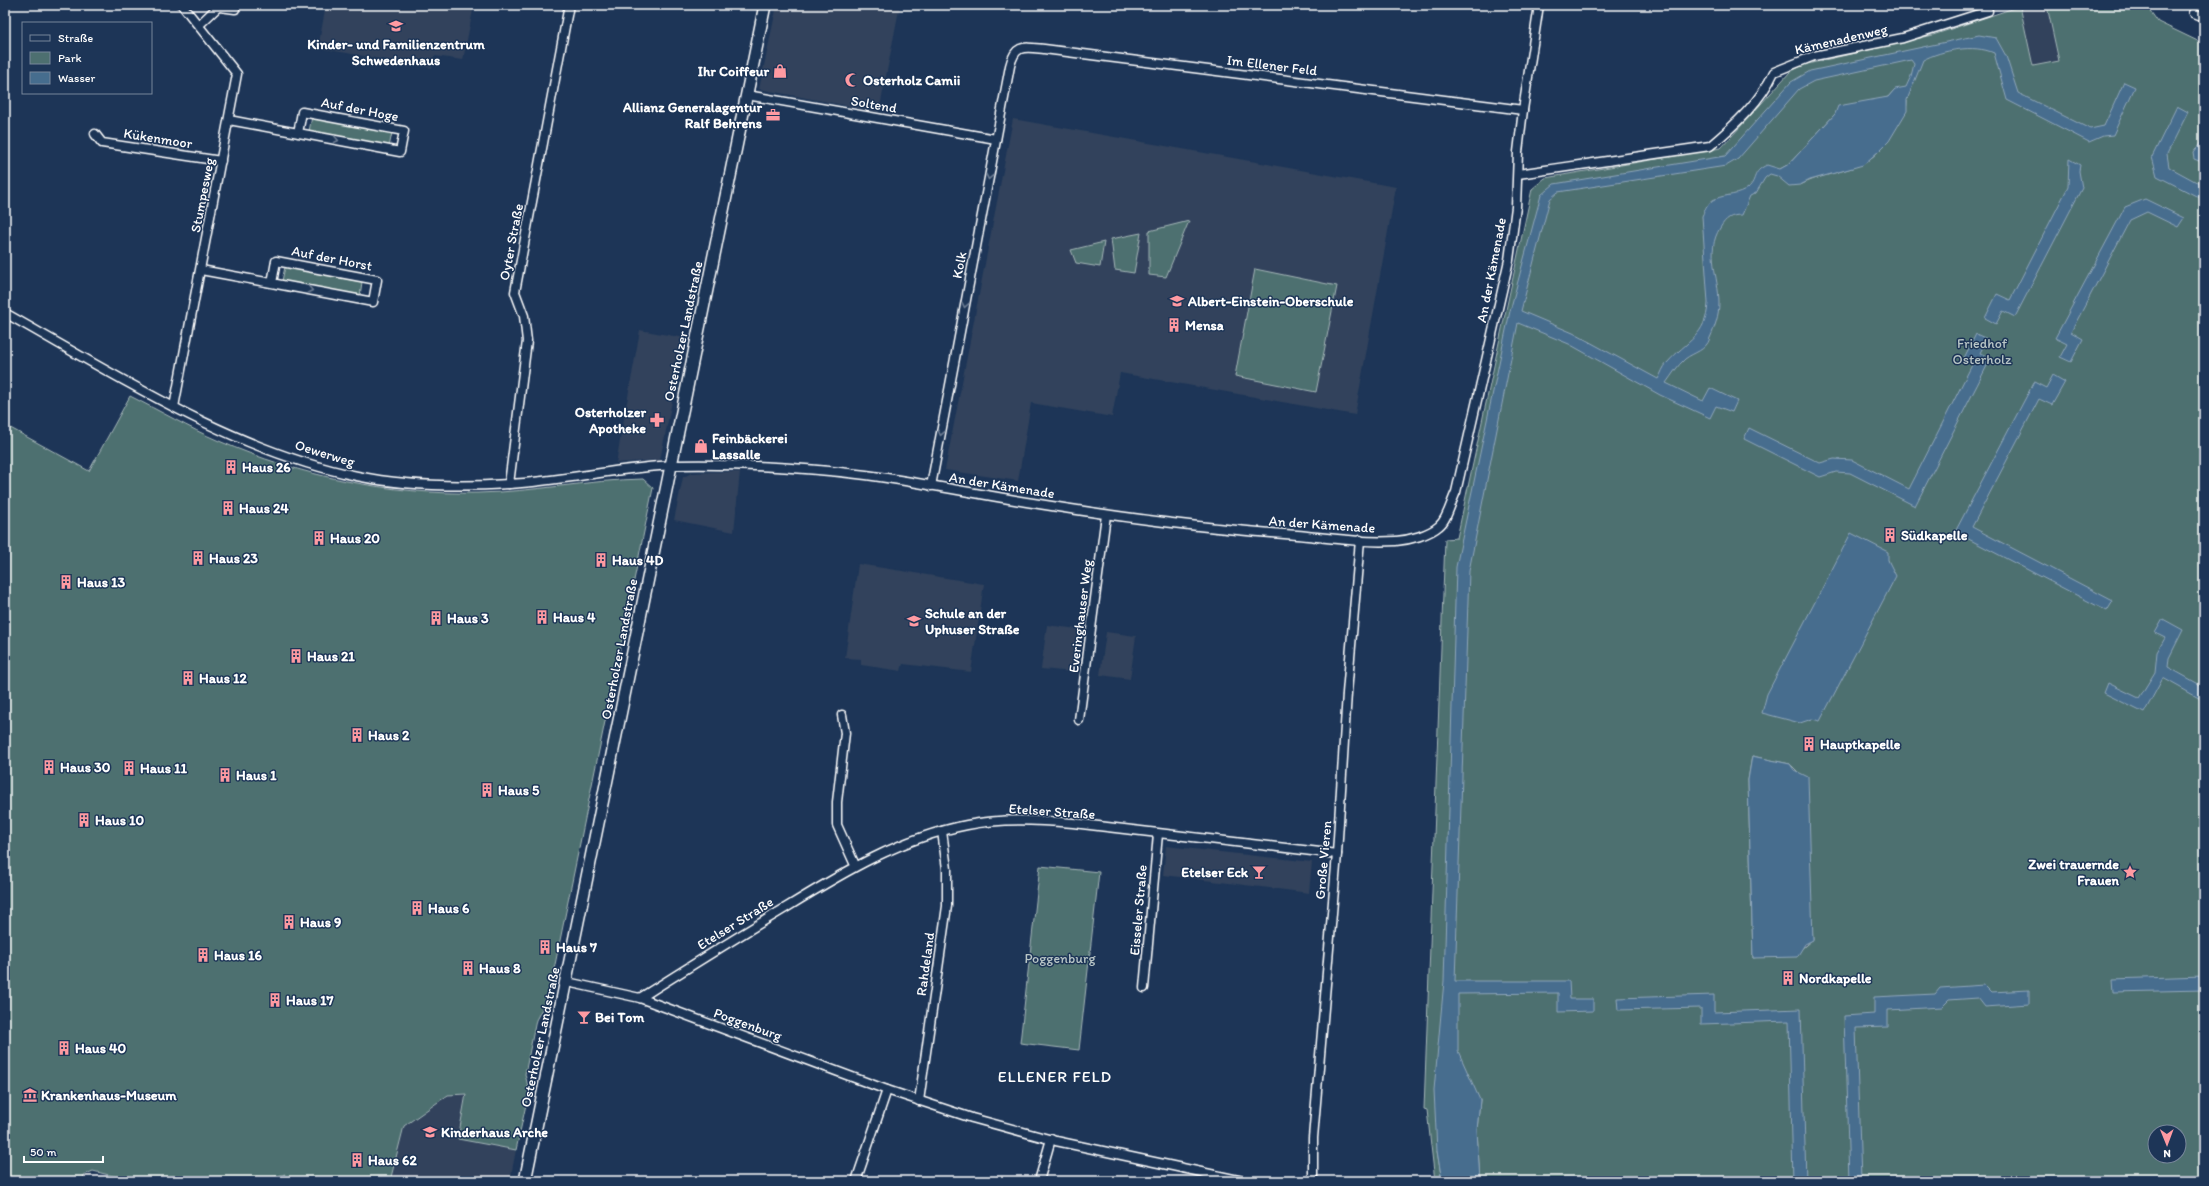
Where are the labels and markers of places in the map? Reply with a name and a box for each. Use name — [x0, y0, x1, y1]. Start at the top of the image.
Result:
school or university icon: Kinder- und Familienzentrum Schwedenhaus — [388, 18, 404, 34]
place label: Kinder- und Familienzentrum Schwedenhaus — [307, 36, 485, 69]
place label: Ihr Coiffeur — [698, 63, 769, 80]
shop icon: Ihr Coiffeur — [772, 63, 788, 79]
mosque icon: Osterholz Camii — [844, 72, 860, 88]
place label: Osterholz Camii — [863, 72, 960, 89]
place label: Allianz Generalagentur Ralf Behrens — [622, 99, 763, 132]
office icon: Allianz Generalagentur Ralf Behrens — [765, 107, 781, 123]
school or university icon: Albert-Einstein-Oberschule — [1169, 293, 1185, 309]
place label: Albert-Einstein-Oberschule — [1187, 293, 1354, 310]
building icon: Mensa — [1166, 317, 1182, 333]
place label: Mensa — [1185, 317, 1224, 334]
place label: Osterholzer Apotheke — [575, 404, 646, 437]
pharmacy icon: Osterholzer Apotheke — [649, 412, 665, 428]
place label: Feinbäckerei Lassalle — [712, 430, 788, 463]
shop icon: Feinbäckerei Lassalle — [693, 438, 709, 454]
building icon: Haus 26 — [223, 459, 239, 475]
place label: Haus 26 — [242, 459, 291, 476]
building icon: Haus 24 — [220, 500, 236, 516]
place label: Haus 24 — [239, 500, 289, 517]
building icon: Südkapelle — [1882, 527, 1898, 543]
place label: Südkapelle — [1901, 527, 1968, 544]
building icon: Haus 20 — [311, 530, 327, 546]
place label: Haus 20 — [330, 530, 380, 547]
building icon: Haus 23 — [190, 550, 206, 566]
place label: Haus 23 — [209, 550, 258, 567]
building icon: Haus 4D — [593, 552, 609, 568]
place label: Haus 4D — [612, 552, 663, 569]
building icon: Haus 13 — [58, 574, 74, 590]
place label: Haus 13 — [77, 574, 126, 591]
place label: Schule an der Uphuser Straße — [925, 605, 1020, 638]
building icon: Haus 4 — [534, 609, 550, 625]
place label: Haus 4 — [553, 609, 596, 626]
building icon: Haus 3 — [428, 610, 444, 626]
place label: Haus 3 — [447, 610, 489, 627]
school or university icon: Schule an der Uphuser Straße — [906, 613, 922, 629]
building icon: Haus 21 — [288, 648, 304, 664]
place label: Haus 21 — [307, 648, 355, 665]
building icon: Haus 12 — [180, 670, 196, 686]
place label: Haus 12 — [199, 670, 248, 687]
building icon: Haus 2 — [349, 727, 365, 743]
place label: Haus 2 — [368, 727, 410, 744]
building icon: Hauptkapelle — [1801, 736, 1817, 752]
place label: Hauptkapelle — [1820, 736, 1901, 753]
building icon: Haus 30 — [41, 759, 57, 775]
place label: Haus 30 — [60, 759, 111, 776]
building icon: Haus 11 — [121, 760, 137, 776]
place label: Haus 11 — [140, 760, 188, 777]
building icon: Haus 1 — [217, 767, 233, 783]
place label: Haus 1 — [236, 767, 277, 784]
building icon: Haus 5 — [479, 782, 495, 798]
place label: Haus 5 — [498, 782, 540, 799]
building icon: Haus 10 — [76, 812, 92, 828]
place label: Haus 10 — [95, 812, 145, 829]
place label: Zwei trauernde Frauen — [2028, 856, 2120, 889]
place label: Etelser Eck — [1181, 864, 1249, 881]
bar icon: Etelser Eck — [1251, 864, 1267, 880]
place icon: Zwei trauernde Frauen — [2122, 864, 2138, 880]
building icon: Haus 6 — [409, 900, 425, 916]
place label: Haus 6 — [428, 900, 470, 917]
building icon: Haus 9 — [281, 914, 297, 930]
place label: Haus 9 — [300, 914, 341, 931]
building icon: Haus 7 — [537, 939, 553, 955]
place label: Haus 7 — [556, 939, 597, 956]
building icon: Haus 16 — [195, 947, 211, 963]
place label: Haus 16 — [214, 947, 263, 964]
building icon: Haus 8 — [460, 960, 476, 976]
place label: Haus 8 — [479, 960, 521, 977]
building icon: Nordkapelle — [1780, 970, 1796, 986]
place label: Nordkapelle — [1799, 970, 1872, 987]
building icon: Haus 17 — [267, 992, 283, 1008]
place label: Haus 17 — [286, 992, 334, 1009]
bar icon: Bei Tom — [576, 1009, 592, 1025]
place label: Bei Tom — [595, 1009, 644, 1026]
building icon: Haus 40 — [56, 1040, 72, 1056]
place label: Haus 40 — [75, 1040, 126, 1057]
museum icon: Krankenhaus-Museum — [22, 1087, 38, 1103]
place label: Krankenhaus-Museum — [41, 1087, 177, 1104]
school or university icon: Kinderhaus Arche — [422, 1124, 438, 1140]
place label: Kinderhaus Arche — [441, 1124, 548, 1141]
building icon: Haus 62 — [349, 1152, 365, 1168]
place label: Haus 62 — [368, 1152, 417, 1169]

